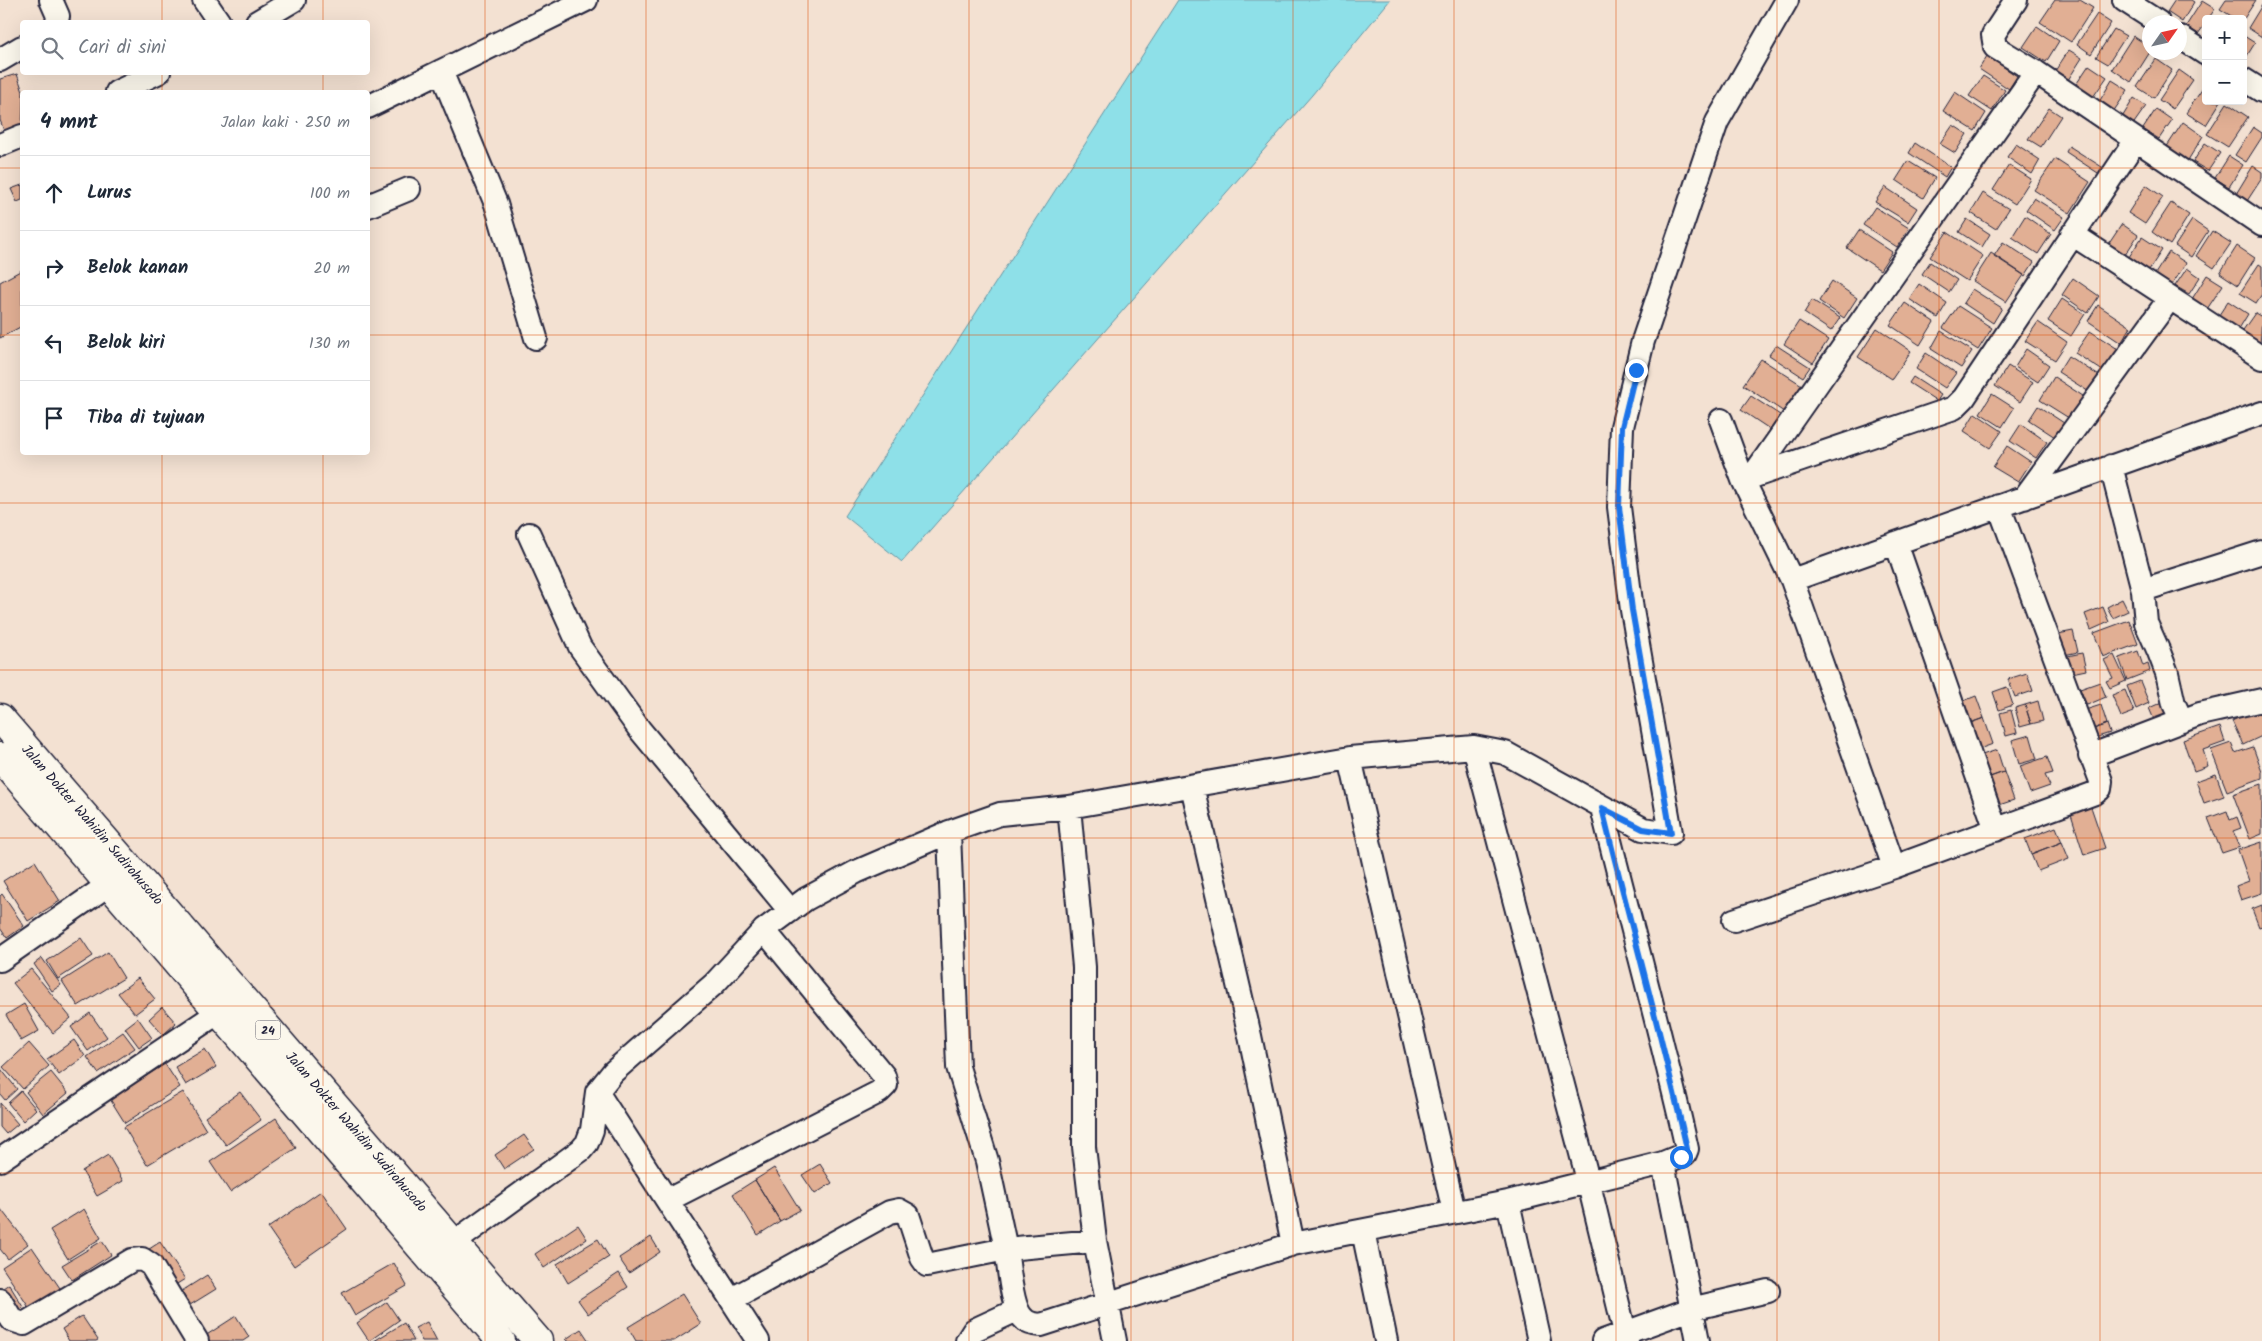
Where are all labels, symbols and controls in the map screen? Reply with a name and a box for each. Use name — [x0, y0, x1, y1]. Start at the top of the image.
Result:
north arrow — [2142, 15, 2187, 60]
map controls — [2202, 15, 2247, 105]
button: + — [2202, 15, 2247, 60]
search box — [20, 20, 370, 75]
text: Cari di sini — [78, 33, 166, 63]
icon: search — [38, 34, 66, 62]
button: − — [2202, 60, 2247, 105]
text: 4 mnt — [40, 106, 98, 139]
text: Jalan kaki · 250 m — [221, 110, 350, 135]
text: Lurus — [87, 178, 132, 208]
icon: ahead — [40, 179, 68, 207]
text: 100 m — [310, 181, 350, 206]
text: Belok kanan — [87, 253, 188, 283]
icon: right — [40, 254, 68, 282]
text: 20 m — [314, 256, 350, 281]
text: Belok kiri — [87, 328, 165, 358]
icon: left — [40, 329, 68, 357]
text: 130 m — [309, 331, 350, 356]
route end — [1625, 359, 1648, 382]
text: Tiba di tujuan — [87, 403, 205, 433]
icon: arrive — [40, 404, 68, 432]
street label: Jalan Dokter Wahidin Sudirohusodo — [16, 740, 168, 910]
road number: 24 — [256, 1020, 280, 1040]
street label: Jalan Dokter Wahidin Sudirohusodo — [280, 1047, 432, 1217]
route start — [1670, 1146, 1693, 1169]

